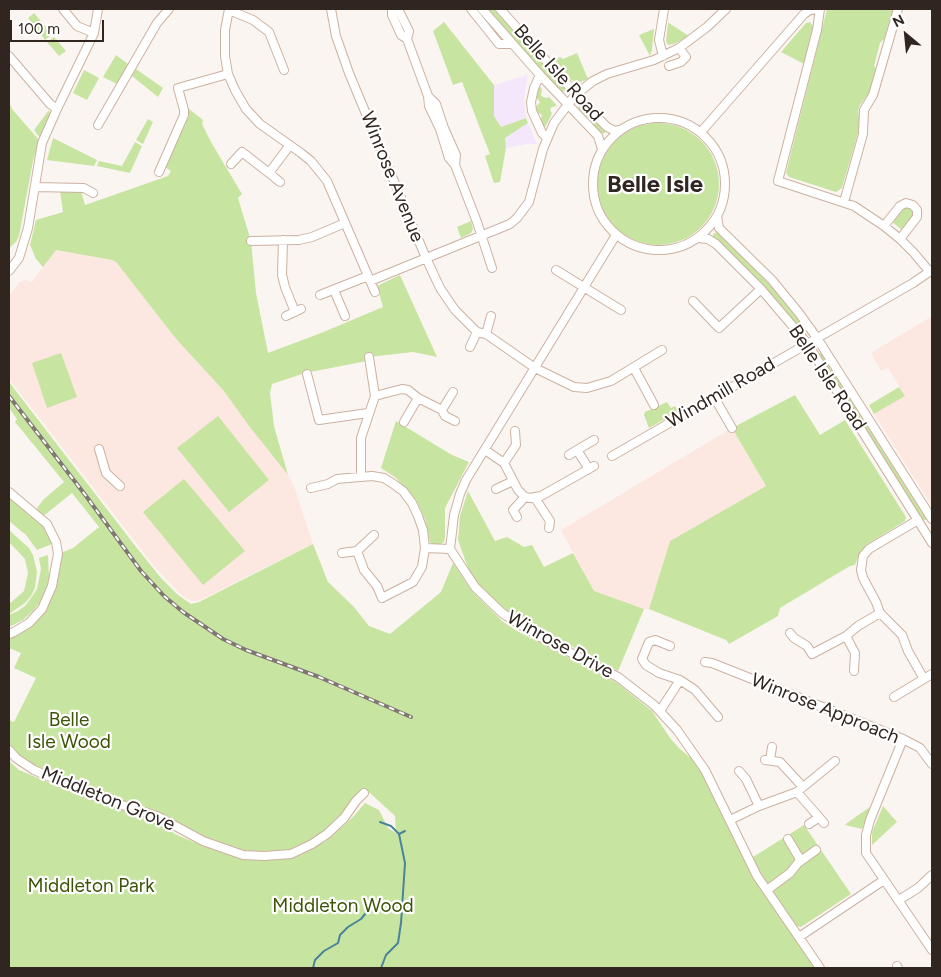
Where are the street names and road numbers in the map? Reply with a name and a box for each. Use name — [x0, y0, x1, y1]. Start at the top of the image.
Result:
street label: Belle Isle Road — [509, 20, 607, 126]
street label: Winrose Avenue — [355, 108, 429, 246]
street label: Belle Isle Road — [783, 321, 871, 435]
street label: Windmill Road — [663, 353, 779, 433]
street label: Winrose Drive — [503, 606, 617, 684]
street label: Winrose Approach — [748, 669, 902, 749]
street label: Middleton Grove — [38, 762, 178, 836]

